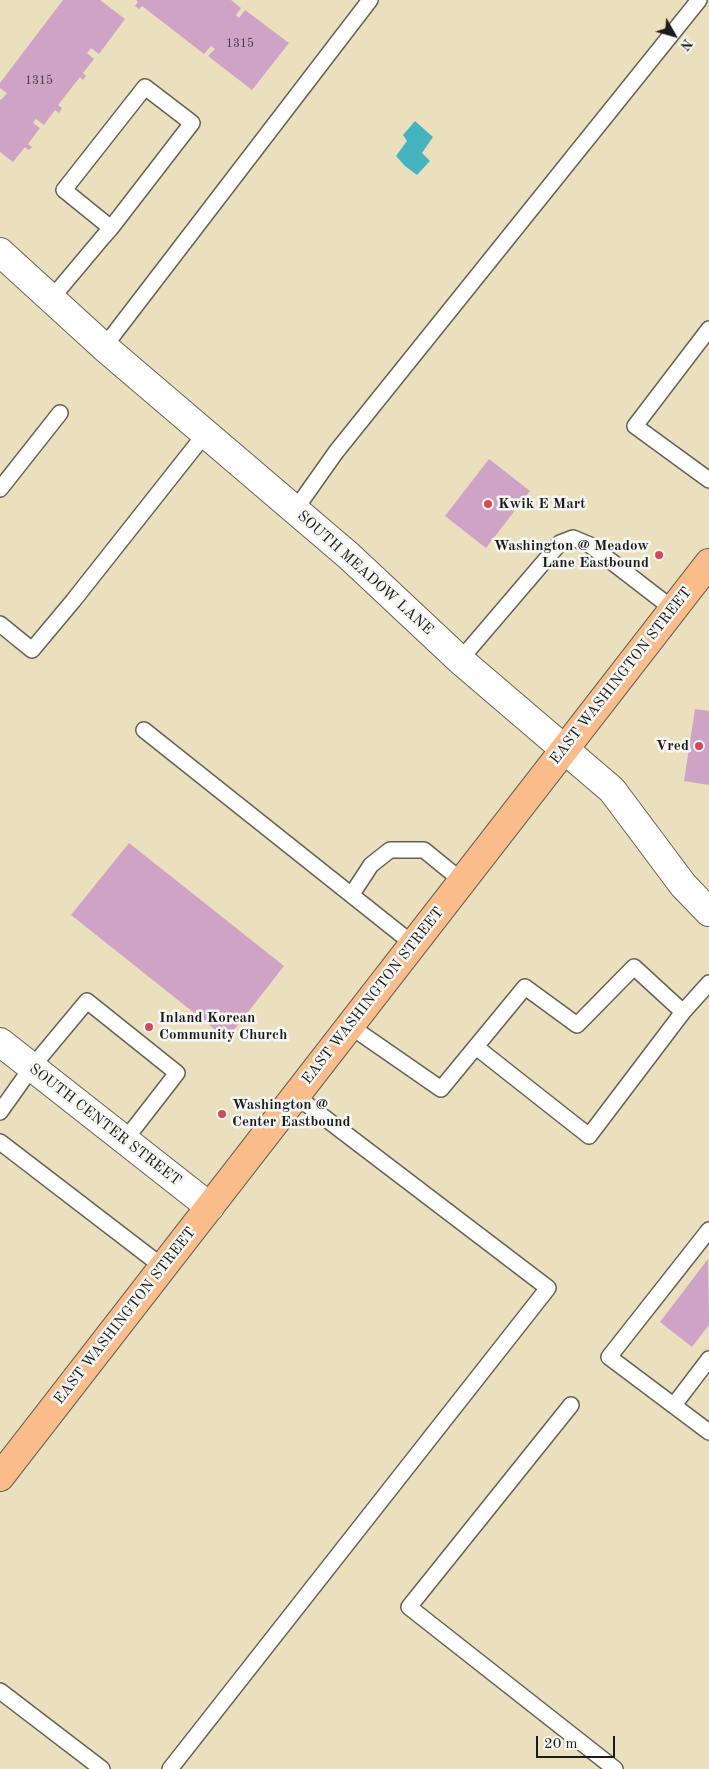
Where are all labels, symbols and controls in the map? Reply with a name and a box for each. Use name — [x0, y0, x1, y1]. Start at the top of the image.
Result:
north arrow — [649, 10, 699, 60]
text: N — [677, 36, 695, 53]
house number: 1315 — [226, 37, 254, 51]
house number: 1315 — [25, 74, 53, 88]
place label: Kwik E Mart — [498, 495, 586, 513]
marker: Kwik E Mart — [482, 498, 494, 510]
street label: SOUTH MEADOW LANE — [293, 507, 437, 639]
place label: Washington @ Meadow Lane Eastbound — [494, 537, 649, 572]
marker: Washington @ Meadow Lane Eastbound — [653, 549, 665, 561]
street label: EAST WASHINGTON STREET — [546, 584, 696, 768]
place label: Vred — [656, 737, 689, 755]
marker: Vred — [693, 740, 705, 752]
street label: EAST WASHINGTON STREET — [298, 904, 448, 1088]
place label: Inland Korean Community Church — [159, 1009, 287, 1044]
marker: Inland Korean Community Church — [143, 1021, 155, 1033]
street label: SOUTH CENTER STREET — [25, 1060, 185, 1190]
place label: Washington @ Center Eastbound — [232, 1096, 351, 1131]
marker: Washington @ Center Eastbound — [216, 1108, 228, 1120]
street label: EAST WASHINGTON STREET — [50, 1224, 200, 1408]
scale bar — [539, 1726, 618, 1758]
text: 20 m — [544, 1737, 578, 1752]

